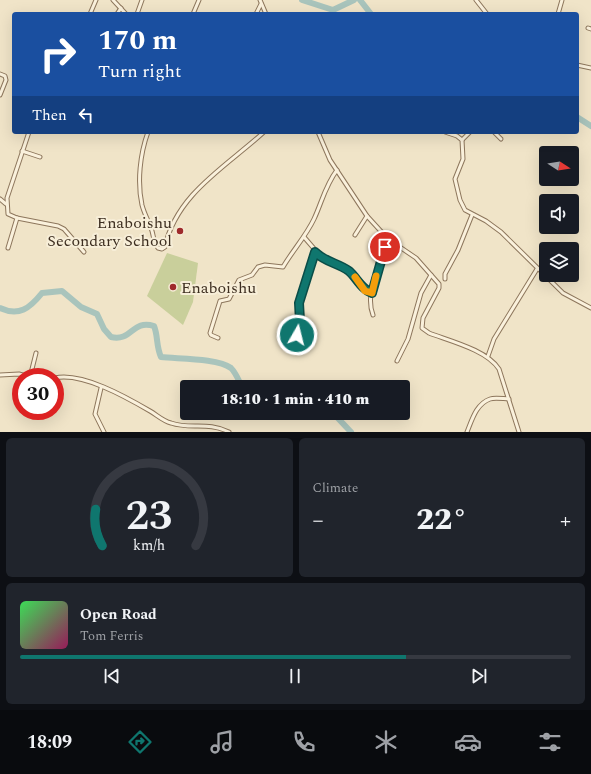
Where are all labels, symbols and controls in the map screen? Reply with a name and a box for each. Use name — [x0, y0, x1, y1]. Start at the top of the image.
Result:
text: 170 m — [98, 19, 177, 62]
icon: right — [32, 28, 84, 80]
text: Turn right — [98, 58, 181, 85]
text: Then — [32, 104, 67, 127]
icon: left — [75, 104, 97, 126]
north arrow — [539, 146, 579, 186]
map controls — [539, 146, 579, 282]
button: sound — [539, 194, 579, 234]
place label: Enaboishu Secondary School — [47, 211, 172, 253]
marker: Enaboishu Secondary School — [175, 226, 185, 236]
pin — [368, 230, 402, 264]
icon: arrive — [374, 236, 396, 258]
button: layers — [539, 242, 579, 282]
place label: Enaboishu — [181, 276, 256, 300]
marker: Enaboishu — [168, 282, 178, 292]
position arrow — [276, 314, 318, 356]
speed limit sign: 30 — [12, 368, 64, 420]
text: 18:10 · 1 min · 410 m — [221, 388, 369, 411]
text: Climate — [313, 478, 358, 498]
text: 23 — [126, 484, 173, 547]
text: 22° — [416, 497, 467, 543]
text: − — [313, 504, 324, 537]
text: + — [560, 504, 571, 537]
text: km/h — [133, 534, 165, 556]
text: Open Road — [80, 603, 157, 626]
text: Tom Ferris — [80, 626, 143, 646]
icon: previous — [101, 665, 123, 687]
icon: pause — [284, 665, 306, 687]
icon: next — [468, 665, 490, 687]
icon: directions — [126, 728, 154, 756]
icon: music — [208, 728, 236, 756]
icon: phone — [290, 728, 318, 756]
icon: climate — [372, 728, 400, 756]
icon: car — [454, 728, 482, 756]
icon: filters — [536, 728, 564, 756]
text: 18:09 — [27, 729, 72, 756]

